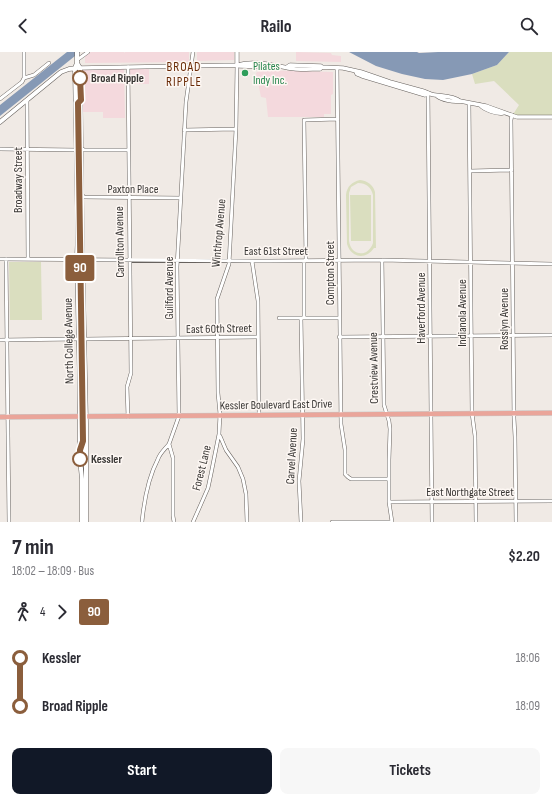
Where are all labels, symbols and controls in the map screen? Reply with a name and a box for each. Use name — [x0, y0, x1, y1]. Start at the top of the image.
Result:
icon: back — [12, 15, 34, 37]
icon: search — [518, 15, 540, 37]
text: Railo — [260, 16, 292, 37]
district label: BROAD RIPPLE — [166, 59, 202, 90]
place label: Pilates Indy Inc. — [253, 59, 287, 88]
marker: Pilates Indy Inc. — [240, 68, 250, 78]
marker: Broad Ripple — [72, 70, 88, 86]
place label: Broad Ripple — [91, 71, 144, 86]
street label: Broadway Street — [11, 147, 26, 213]
street label: Paxton Place — [107, 182, 159, 197]
street label: Winthrop Avenue — [209, 198, 229, 268]
street label: Carrollton Avenue — [112, 206, 128, 278]
street label: Compton Street — [323, 241, 338, 305]
street label: East 61st Street — [244, 244, 308, 259]
line badge: 90 — [62, 255, 98, 281]
street label: Guilford Avenue — [162, 256, 177, 320]
text: 90 — [73, 259, 87, 276]
street label: Haverford Avenue — [414, 272, 429, 344]
street label: Indianola Avenue — [455, 279, 470, 347]
street label: Rosslyn Avenue — [497, 288, 512, 350]
street label: North College Avenue — [61, 298, 77, 384]
street label: East 60th Street — [186, 321, 252, 337]
street label: Crestview Avenue — [366, 332, 382, 404]
street label: Kessler Boulevard East Drive — [220, 397, 333, 413]
street label: Carvel Avenue — [283, 427, 301, 485]
street label: Forest Lane — [189, 444, 215, 492]
marker: Kessler — [72, 451, 88, 467]
place label: Kessler — [91, 452, 122, 467]
street label: East Northgate Street — [426, 485, 514, 500]
text: 7 min — [12, 534, 54, 561]
text: $2.20 — [508, 547, 540, 566]
text: 18:02 – 18:09 · Bus — [12, 563, 94, 579]
icon: walk — [12, 601, 34, 623]
icon: forward — [51, 601, 73, 623]
text: 90 — [87, 603, 101, 620]
text: 4 — [40, 604, 45, 620]
text: Kessler — [42, 649, 81, 668]
text: 18:06 — [516, 650, 540, 666]
text: Broad Ripple — [42, 697, 108, 716]
text: 18:09 — [516, 698, 540, 714]
button: Start — [12, 748, 272, 794]
button: Tickets — [280, 748, 540, 794]

